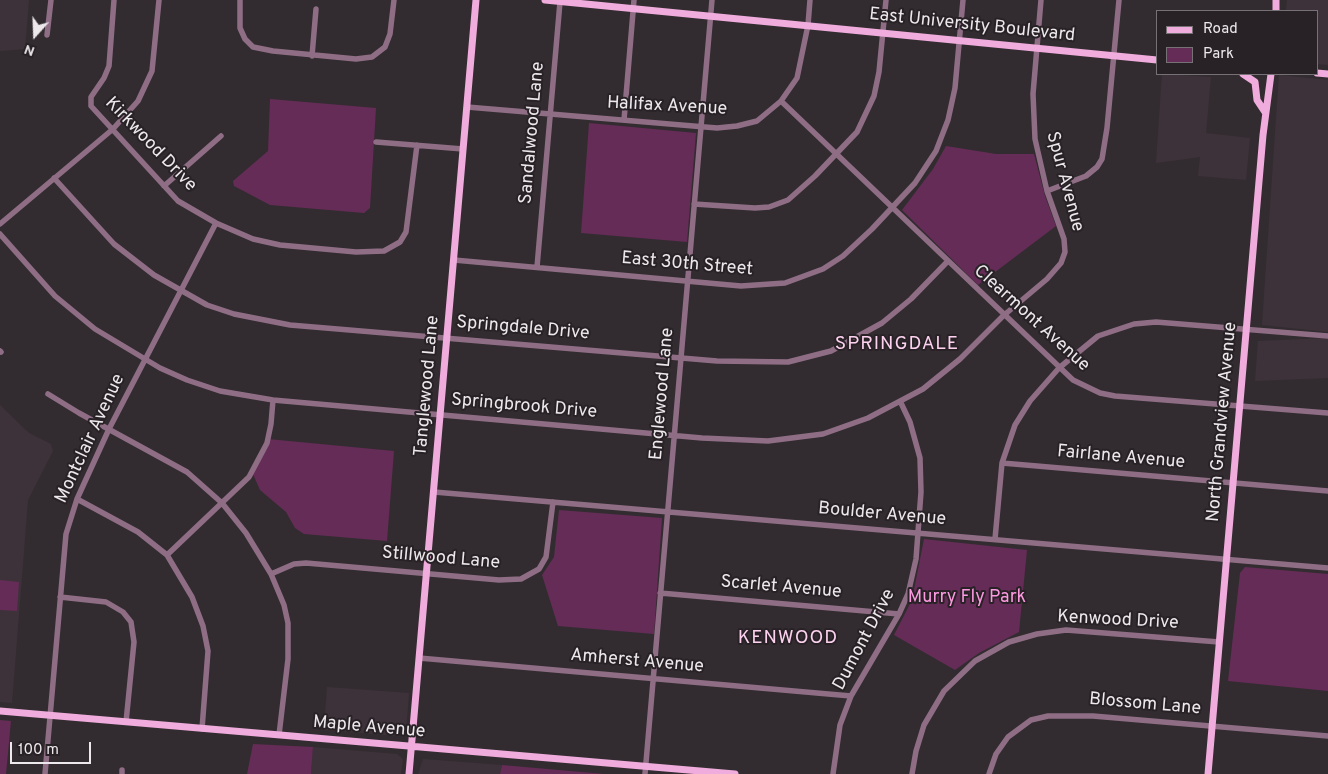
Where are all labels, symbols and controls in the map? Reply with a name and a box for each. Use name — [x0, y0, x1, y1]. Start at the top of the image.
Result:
street label: East University Boulevard — [868, 4, 1076, 48]
north arrow — [10, 10, 60, 60]
legend — [1156, 10, 1318, 75]
text: Road — [1203, 20, 1238, 39]
text: N — [22, 40, 37, 59]
text: Park — [1203, 45, 1234, 64]
street label: Sandalwood Lane — [516, 61, 550, 205]
street label: Kirkwood Drive — [100, 93, 200, 197]
street label: Halifax Avenue — [606, 93, 728, 121]
street label: Spur Avenue — [1040, 130, 1088, 234]
street label: East 30th Street — [620, 248, 754, 282]
street label: Clearmont Avenue — [968, 261, 1094, 377]
street label: Springdale Drive — [455, 312, 591, 346]
street label: Tanglewood Lane — [411, 315, 445, 457]
street label: North Grandview Avenue — [1203, 321, 1243, 523]
street label: Englewood Lane — [646, 327, 680, 461]
district label: SPRINGDALE — [834, 334, 960, 356]
street label: Montclair Avenue — [52, 371, 130, 507]
street label: Springbrook Drive — [450, 390, 598, 424]
street label: Fairlane Avenue — [1056, 442, 1186, 474]
street label: Boulder Avenue — [817, 499, 947, 531]
street label: Stillwood Lane — [381, 543, 501, 575]
street label: Scarlet Avenue — [720, 572, 842, 604]
street label: Dumont Drive — [829, 586, 901, 694]
park label: Murry Fly Park — [908, 587, 1026, 609]
street label: Kenwood Drive — [1057, 607, 1179, 635]
district label: KENWOOD — [737, 628, 839, 650]
street label: Amherst Avenue — [569, 645, 705, 679]
street label: Blossom Lane — [1088, 689, 1202, 721]
street label: Maple Avenue — [312, 712, 426, 744]
scale bar — [12, 732, 94, 764]
text: 100 m — [18, 741, 59, 760]

